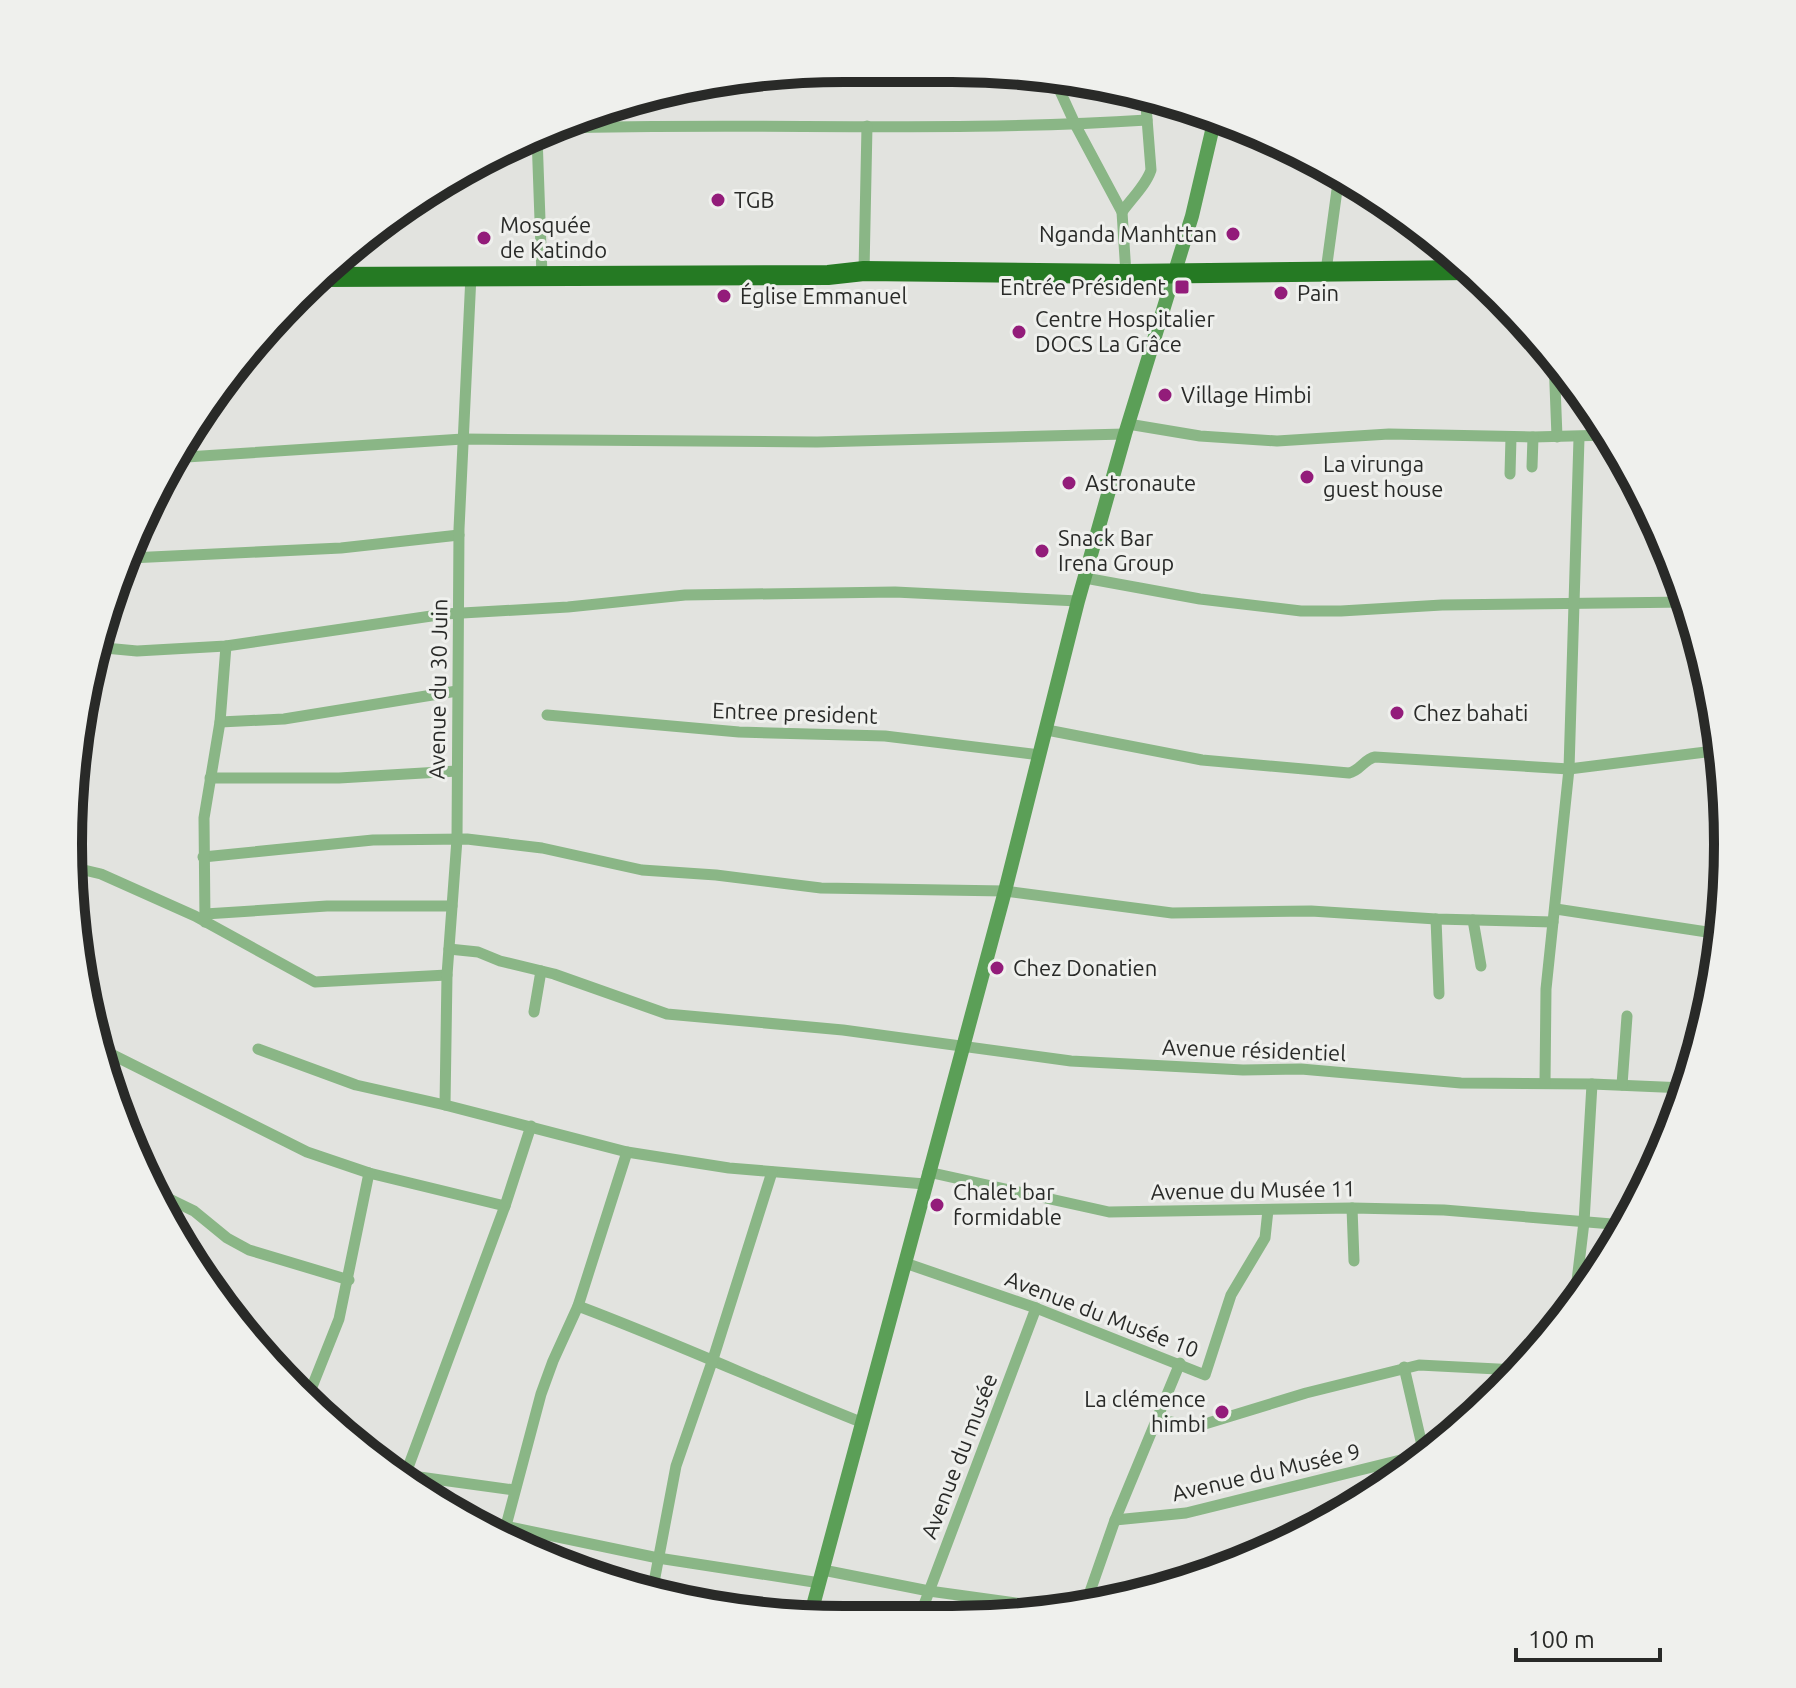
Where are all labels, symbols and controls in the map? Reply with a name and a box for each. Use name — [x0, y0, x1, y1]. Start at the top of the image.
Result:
place label: TGB — [734, 187, 774, 212]
marker: TGB — [709, 191, 727, 209]
place label: Mosquée de Katindo — [500, 212, 607, 262]
place label: Nganda Manhttan — [1039, 221, 1217, 246]
marker: Nganda Manhttan — [1224, 225, 1242, 243]
marker: Mosquée de Katindo — [475, 229, 493, 247]
place label: Entrée Président — [1000, 274, 1166, 299]
marker: Entrée Président — [1173, 278, 1191, 296]
place label: Pain — [1297, 280, 1339, 305]
place label: Église Emmanuel — [740, 282, 907, 308]
marker: Pain — [1272, 284, 1290, 302]
marker: Église Emmanuel — [715, 287, 733, 305]
place label: Centre Hospitalier DOCS La Grâce — [1035, 306, 1215, 356]
marker: Centre Hospitalier DOCS La Grâce — [1010, 323, 1028, 341]
place label: Village Himbi — [1181, 382, 1312, 407]
marker: Village Himbi — [1156, 386, 1174, 404]
place label: La virunga guest house — [1323, 451, 1443, 501]
marker: La virunga guest house — [1298, 468, 1316, 486]
place label: Astronaute — [1085, 470, 1196, 495]
marker: Astronaute — [1060, 474, 1078, 492]
place label: Snack Bar Irena Group — [1058, 525, 1174, 575]
marker: Snack Bar Irena Group — [1033, 542, 1051, 560]
street label: Avenue du 30 Juin — [423, 598, 452, 780]
street label: Entree president — [712, 697, 879, 728]
place label: Chez bahati — [1413, 700, 1528, 725]
marker: Chez bahati — [1388, 704, 1406, 722]
place label: Chez Donatien — [1013, 955, 1157, 980]
marker: Chez Donatien — [988, 959, 1006, 977]
street label: Avenue résidentiel — [1162, 1034, 1347, 1065]
street label: Avenue du Musée 11 — [1150, 1175, 1356, 1204]
place label: Chalet bar formidable — [953, 1179, 1062, 1229]
marker: Chalet bar formidable — [928, 1196, 946, 1214]
street label: Avenue du Musée 10 — [1002, 1265, 1202, 1362]
street label: Avenue du musée — [916, 1370, 1002, 1542]
place label: La clémence himbi — [1084, 1386, 1206, 1436]
marker: La clémence himbi — [1213, 1403, 1231, 1421]
street label: Avenue du Musée 9 — [1169, 1438, 1363, 1505]
scale bar — [1516, 1612, 1660, 1662]
text: 100 m — [1528, 1626, 1595, 1653]

